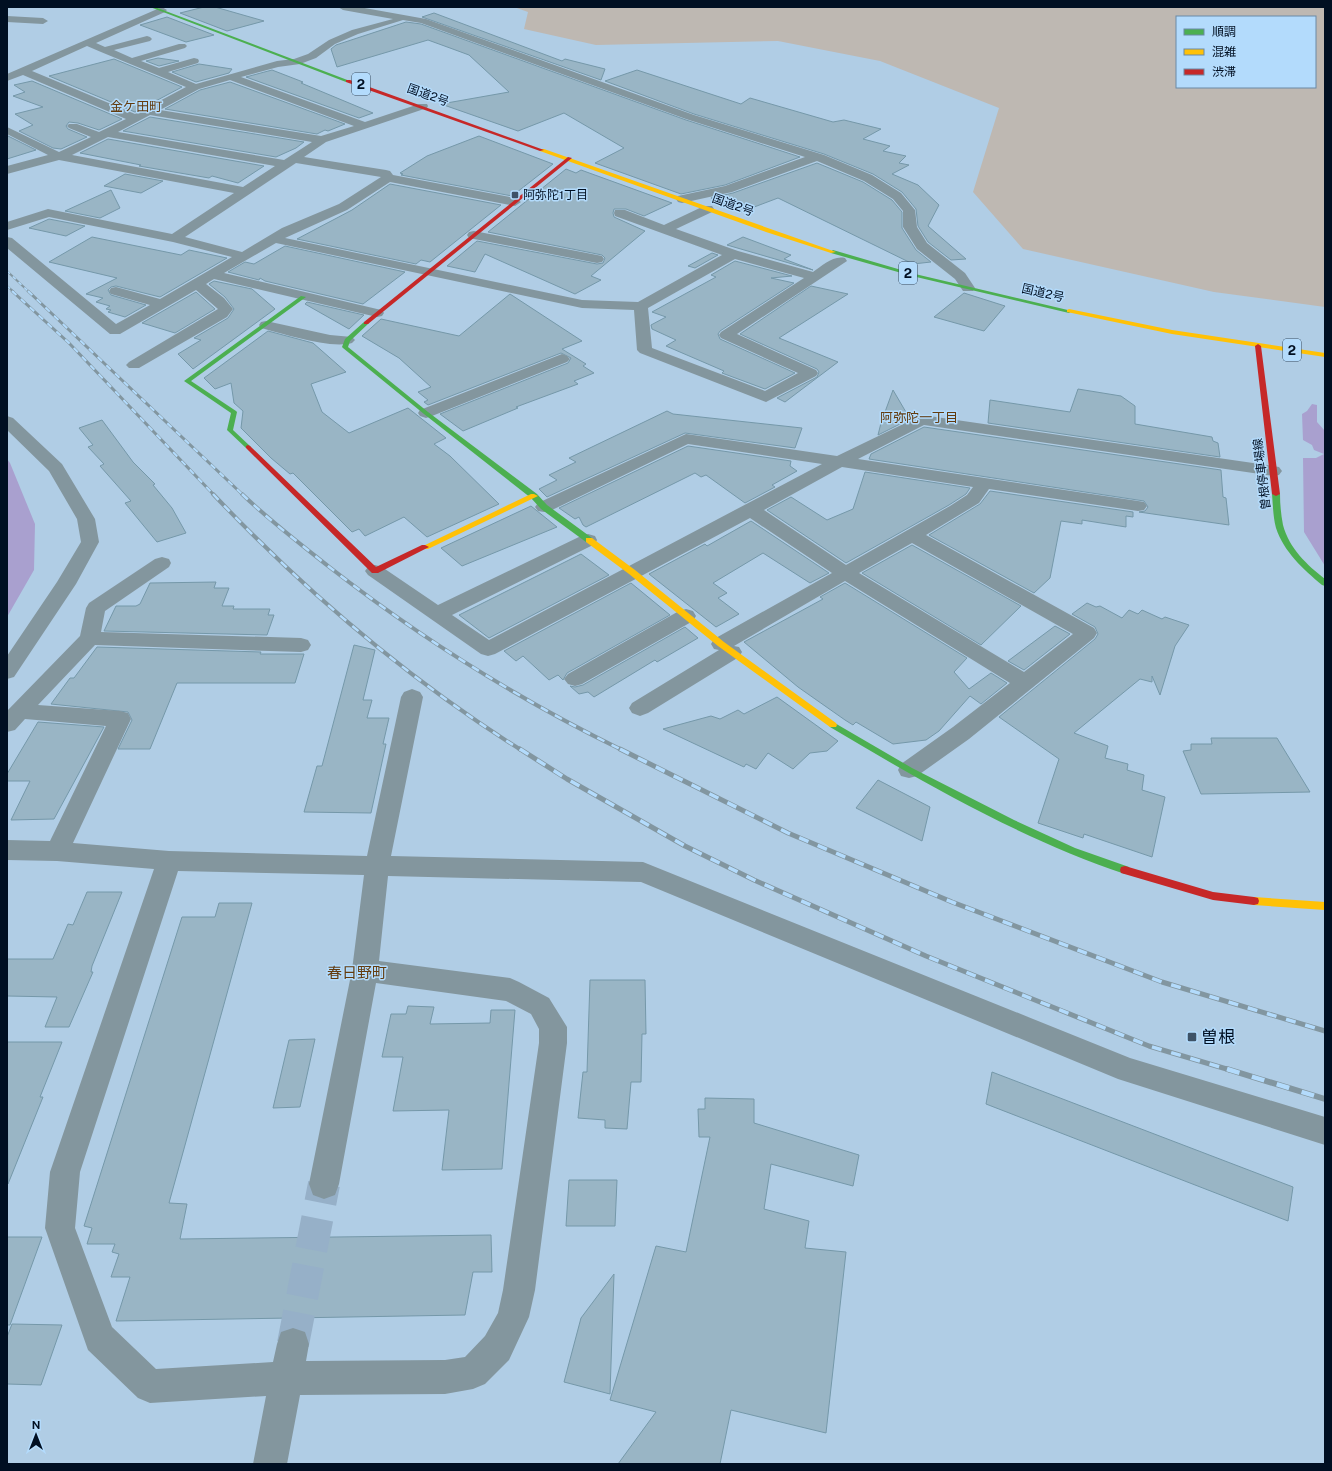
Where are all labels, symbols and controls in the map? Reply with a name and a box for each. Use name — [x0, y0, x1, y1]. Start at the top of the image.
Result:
legend — [1176, 16, 1316, 88]
text: 順調 — [1212, 25, 1236, 39]
text: 混雑 — [1212, 45, 1236, 59]
text: 渋滞 — [1212, 65, 1236, 79]
road number: 2 — [352, 73, 370, 95]
street label: 国道2号 — [405, 81, 451, 109]
district label: 金ケ田町 — [110, 99, 162, 114]
place label: 阿弥陀1丁目 — [523, 188, 588, 202]
marker: 阿弥陀1丁目 — [510, 190, 520, 200]
street label: 国道2号 — [710, 191, 756, 219]
road number: 2 — [899, 262, 917, 284]
street label: 国道2号 — [1020, 281, 1066, 305]
road number: 2 — [1283, 339, 1301, 361]
district label: 阿弥陀一丁目 — [880, 410, 958, 425]
street label: 曽根停車場線 — [1251, 437, 1273, 511]
district label: 春日野町 — [327, 964, 387, 981]
place label: 曽根 — [1201, 1027, 1235, 1047]
marker: 曽根 — [1186, 1031, 1198, 1043]
north arrow — [16, 1415, 56, 1455]
text: N — [32, 1419, 40, 1431]

